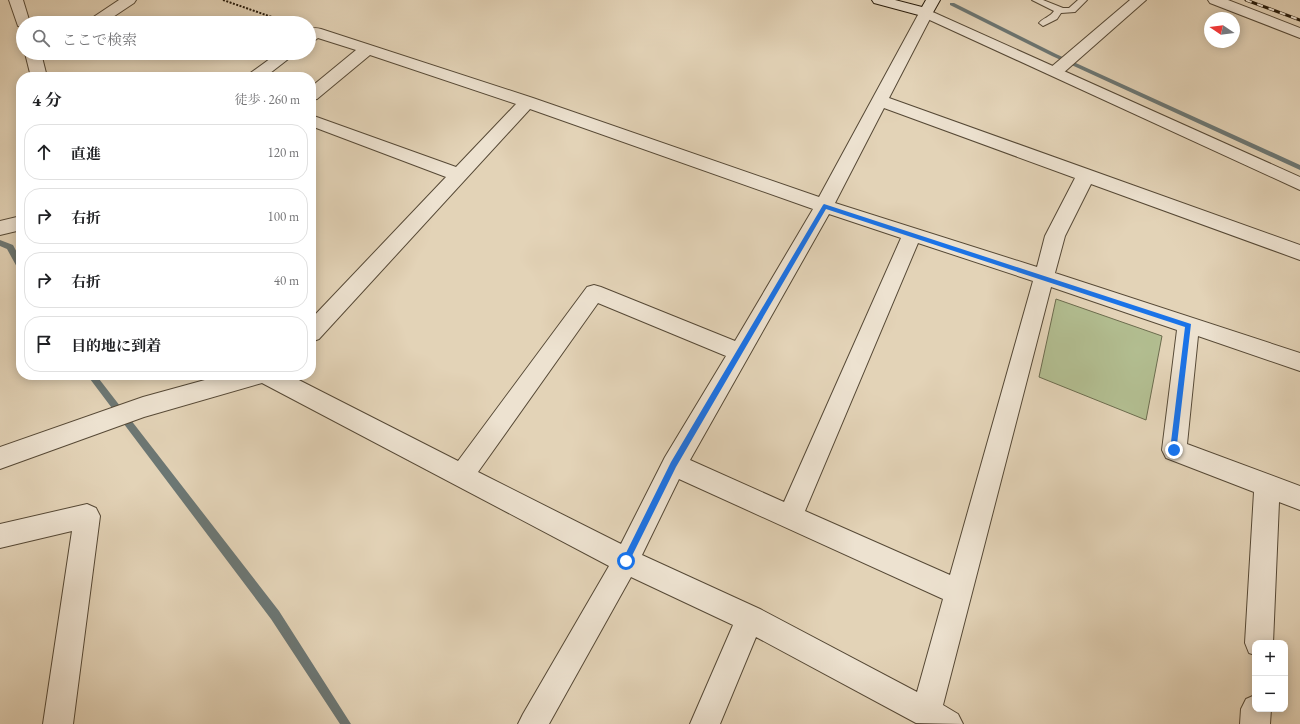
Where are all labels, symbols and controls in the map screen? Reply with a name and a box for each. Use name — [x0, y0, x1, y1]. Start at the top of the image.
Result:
north arrow — [1204, 12, 1240, 48]
search box — [16, 16, 316, 60]
icon: search — [30, 27, 52, 49]
text: ここで検索 — [62, 30, 137, 49]
text: 4 分 — [32, 89, 62, 111]
text: 徒歩 · 260 m — [235, 91, 300, 108]
icon: ahead — [33, 141, 55, 163]
text: 直進 — [71, 144, 101, 163]
text: 120 m — [268, 144, 299, 161]
icon: right — [33, 205, 55, 227]
text: 右折 — [71, 208, 101, 227]
text: 100 m — [268, 208, 299, 225]
icon: right — [33, 269, 55, 291]
text: 右折 — [71, 272, 101, 291]
text: 40 m — [274, 272, 299, 289]
icon: arrive — [33, 333, 55, 355]
text: 目的地に到着 — [71, 336, 161, 355]
route end — [1165, 441, 1183, 459]
route start — [617, 552, 635, 570]
map controls — [1252, 640, 1288, 712]
button: + — [1252, 640, 1288, 676]
button: − — [1252, 676, 1288, 712]

